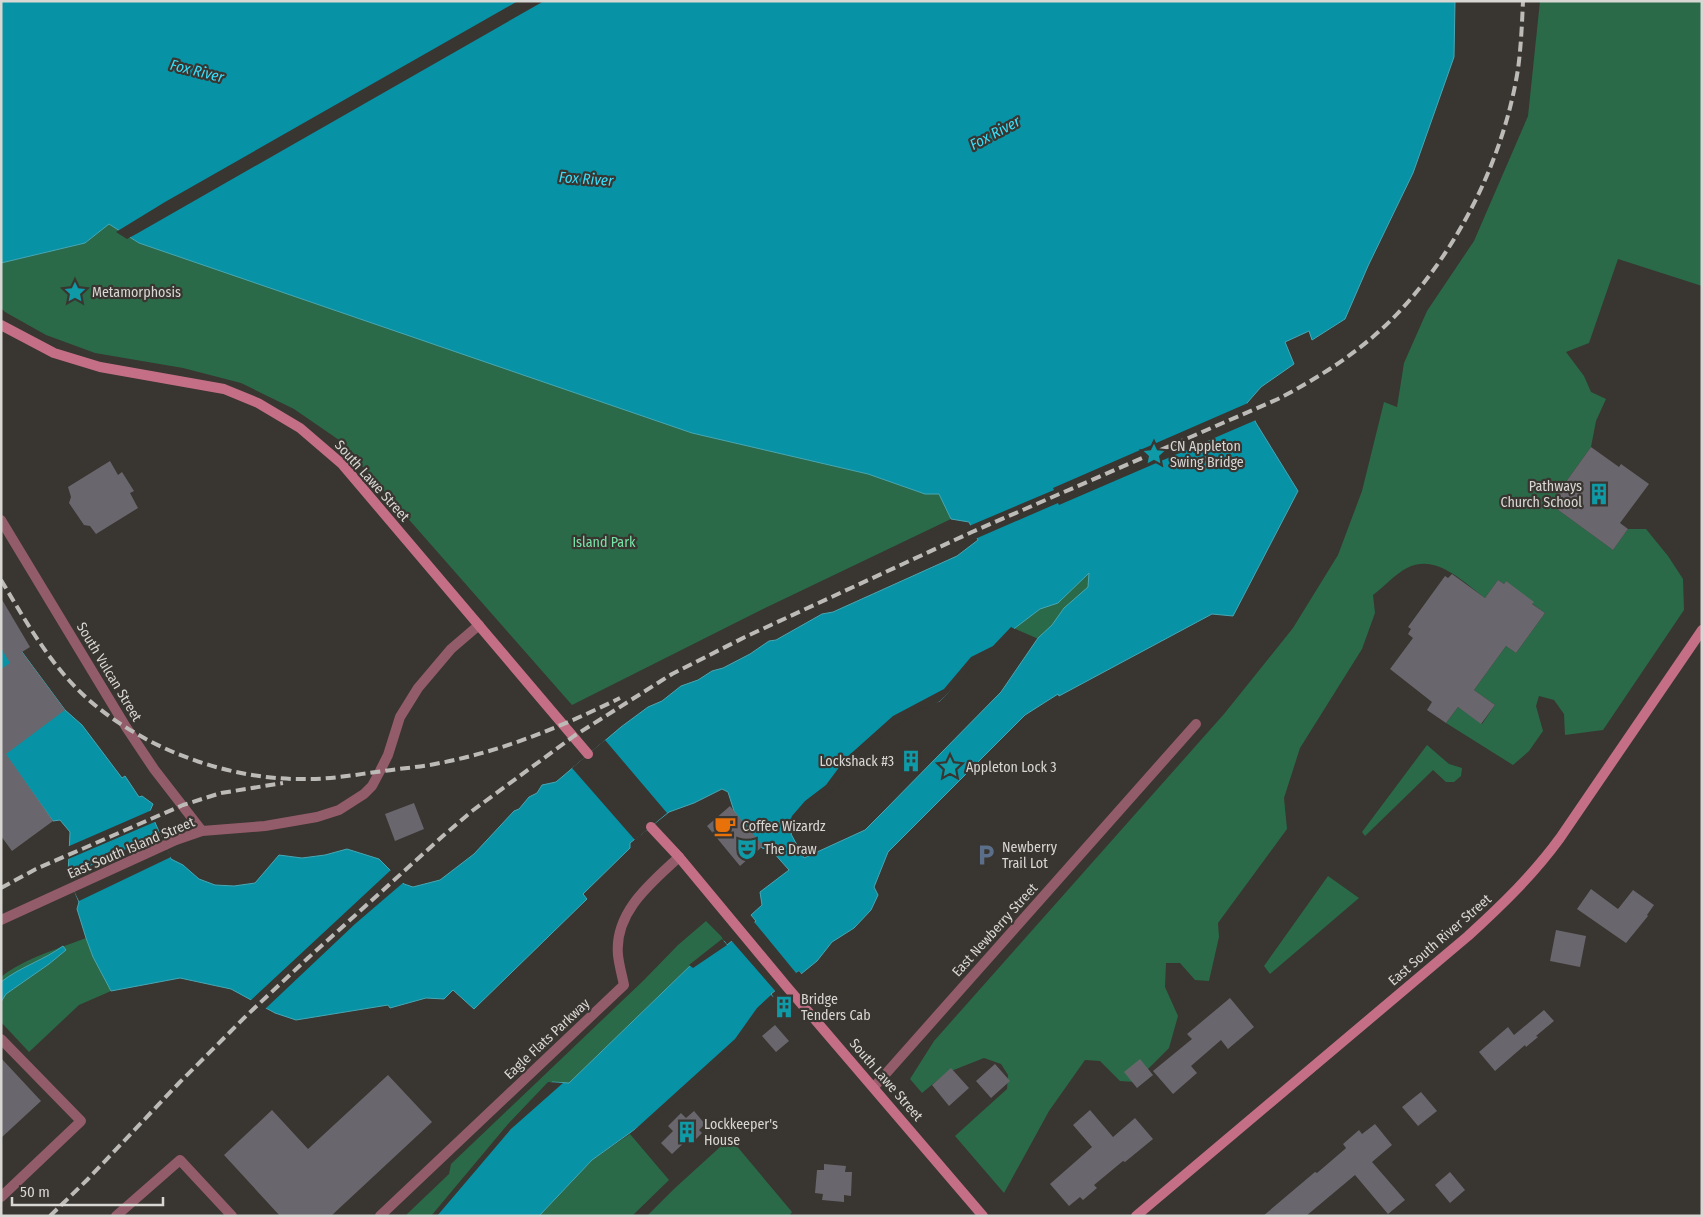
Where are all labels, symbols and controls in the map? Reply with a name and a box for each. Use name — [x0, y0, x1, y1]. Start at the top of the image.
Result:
water label: Fox River — [168, 56, 226, 87]
water label: Fox River — [967, 112, 1024, 154]
water label: Fox River — [558, 168, 615, 190]
place icon: Metamorphosis — [62, 279, 88, 305]
place label: Metamorphosis — [92, 284, 181, 301]
street label: South Lawe Street — [331, 437, 413, 525]
place label: CN Appleton Swing Bridge — [1170, 438, 1244, 471]
place icon: CN Appleton Swing Bridge — [1141, 441, 1167, 467]
place label: Pathways Church School — [1500, 478, 1582, 511]
building icon: Pathways Church School — [1586, 481, 1612, 507]
park label: Island Park — [572, 534, 636, 551]
street label: South Vulcan Street — [73, 619, 145, 725]
building icon: Lockshack #3 — [898, 748, 924, 774]
place label: Lockshack #3 — [819, 753, 894, 770]
place icon: Appleton Lock 3 — [937, 754, 963, 780]
place label: Appleton Lock 3 — [966, 759, 1057, 776]
street label: East South Island Street — [65, 813, 198, 883]
cafe icon: Coffee Wizardz — [712, 813, 738, 839]
place label: Coffee Wizardz — [742, 818, 826, 835]
theatre icon: The Draw — [734, 836, 760, 862]
place label: Newberry Trail Lot — [1002, 839, 1058, 872]
place label: The Draw — [764, 841, 817, 858]
parking icon: Newberry Trail Lot — [973, 842, 999, 868]
street label: East Newberry Street — [949, 880, 1042, 980]
street label: East South River Street — [1385, 890, 1495, 989]
place label: Bridge Tenders Cab — [801, 991, 871, 1024]
building icon: Bridge Tenders Cab — [771, 994, 797, 1020]
street label: Eagle Flats Parkway — [501, 995, 594, 1083]
street label: South Lawe Street — [846, 1035, 927, 1125]
place label: Lockkeeper's House — [704, 1116, 778, 1149]
building icon: Lockkeeper's House — [674, 1119, 700, 1145]
scale bar — [12, 1174, 164, 1206]
text: 50 m — [20, 1183, 50, 1201]

